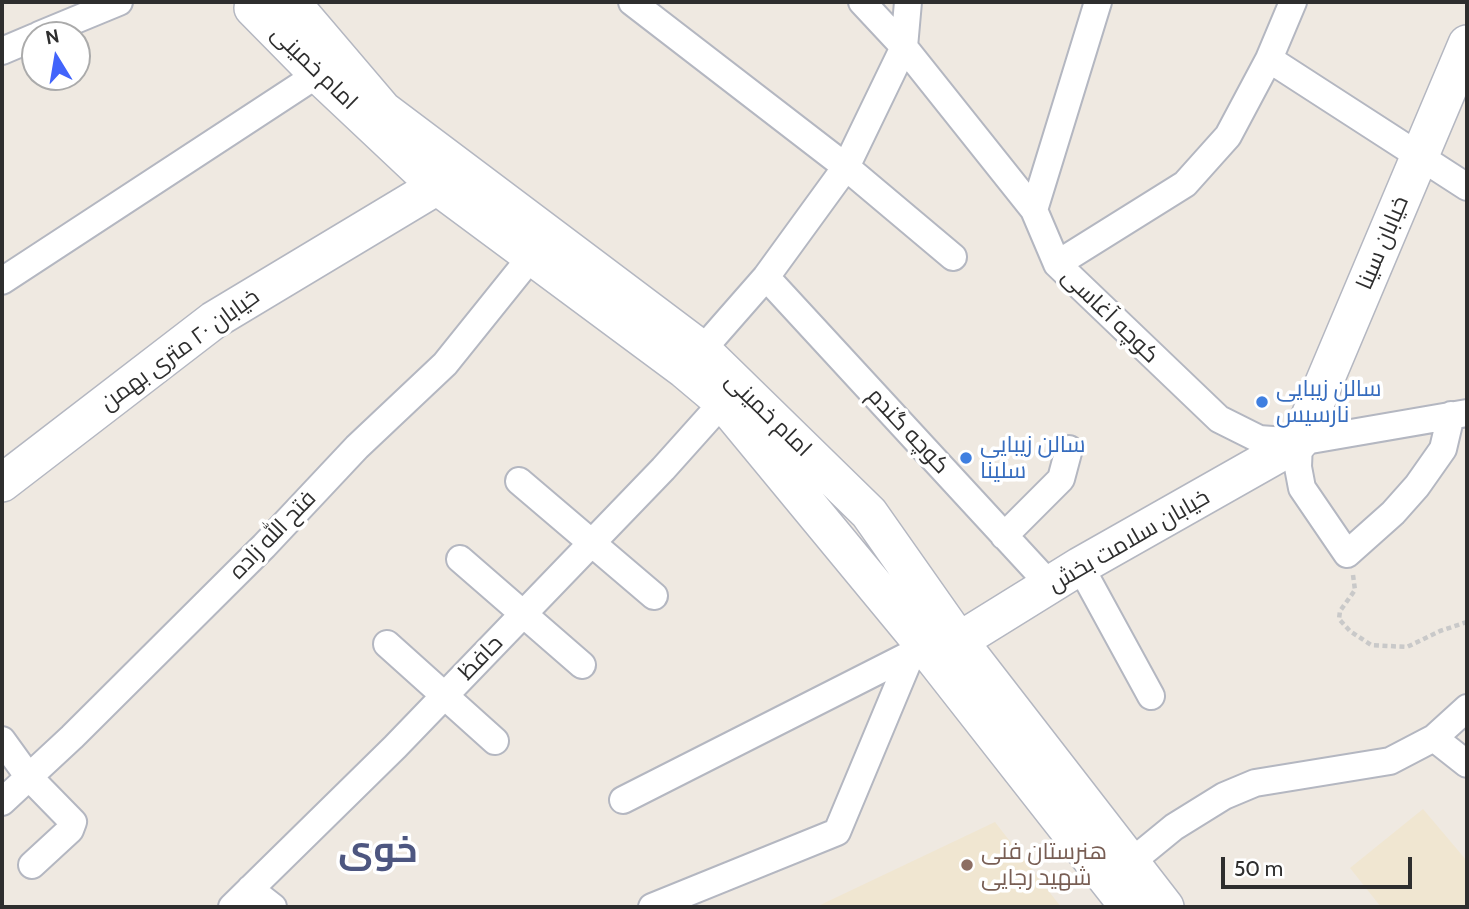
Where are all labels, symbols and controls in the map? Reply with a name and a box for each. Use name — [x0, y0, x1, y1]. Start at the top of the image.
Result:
street label: امام خمینی — [265, 20, 363, 116]
north arrow — [21, 21, 91, 91]
text: N — [43, 24, 61, 49]
street label: خیابان سینا — [1351, 192, 1415, 294]
street label: کوچه آغاسی — [1056, 263, 1164, 369]
street label: خیابان ۲۰ متری بهمن — [95, 283, 265, 417]
street label: امام خمینی — [719, 367, 817, 463]
place label: سالن زیبایی نارسیس — [1276, 375, 1382, 429]
street label: کوچه گندم — [861, 382, 955, 480]
marker: سالن زیبایی نارسیس — [1254, 394, 1270, 410]
place label: سالن زیبایی سلینا — [980, 431, 1086, 485]
marker: سالن زیبایی سلینا — [958, 450, 974, 466]
street label: خیابان سلامت بخش — [1043, 484, 1215, 598]
street label: فتح الله زاده — [224, 485, 322, 585]
street label: حافظ — [453, 630, 509, 686]
district label: خوی — [338, 829, 418, 873]
place label: هنرستان فنی شهید رجایی — [981, 838, 1107, 892]
scale bar — [1224, 842, 1415, 886]
text: 50 m — [1234, 856, 1283, 881]
marker: هنرستان فنی شهید رجایی — [959, 857, 975, 873]

